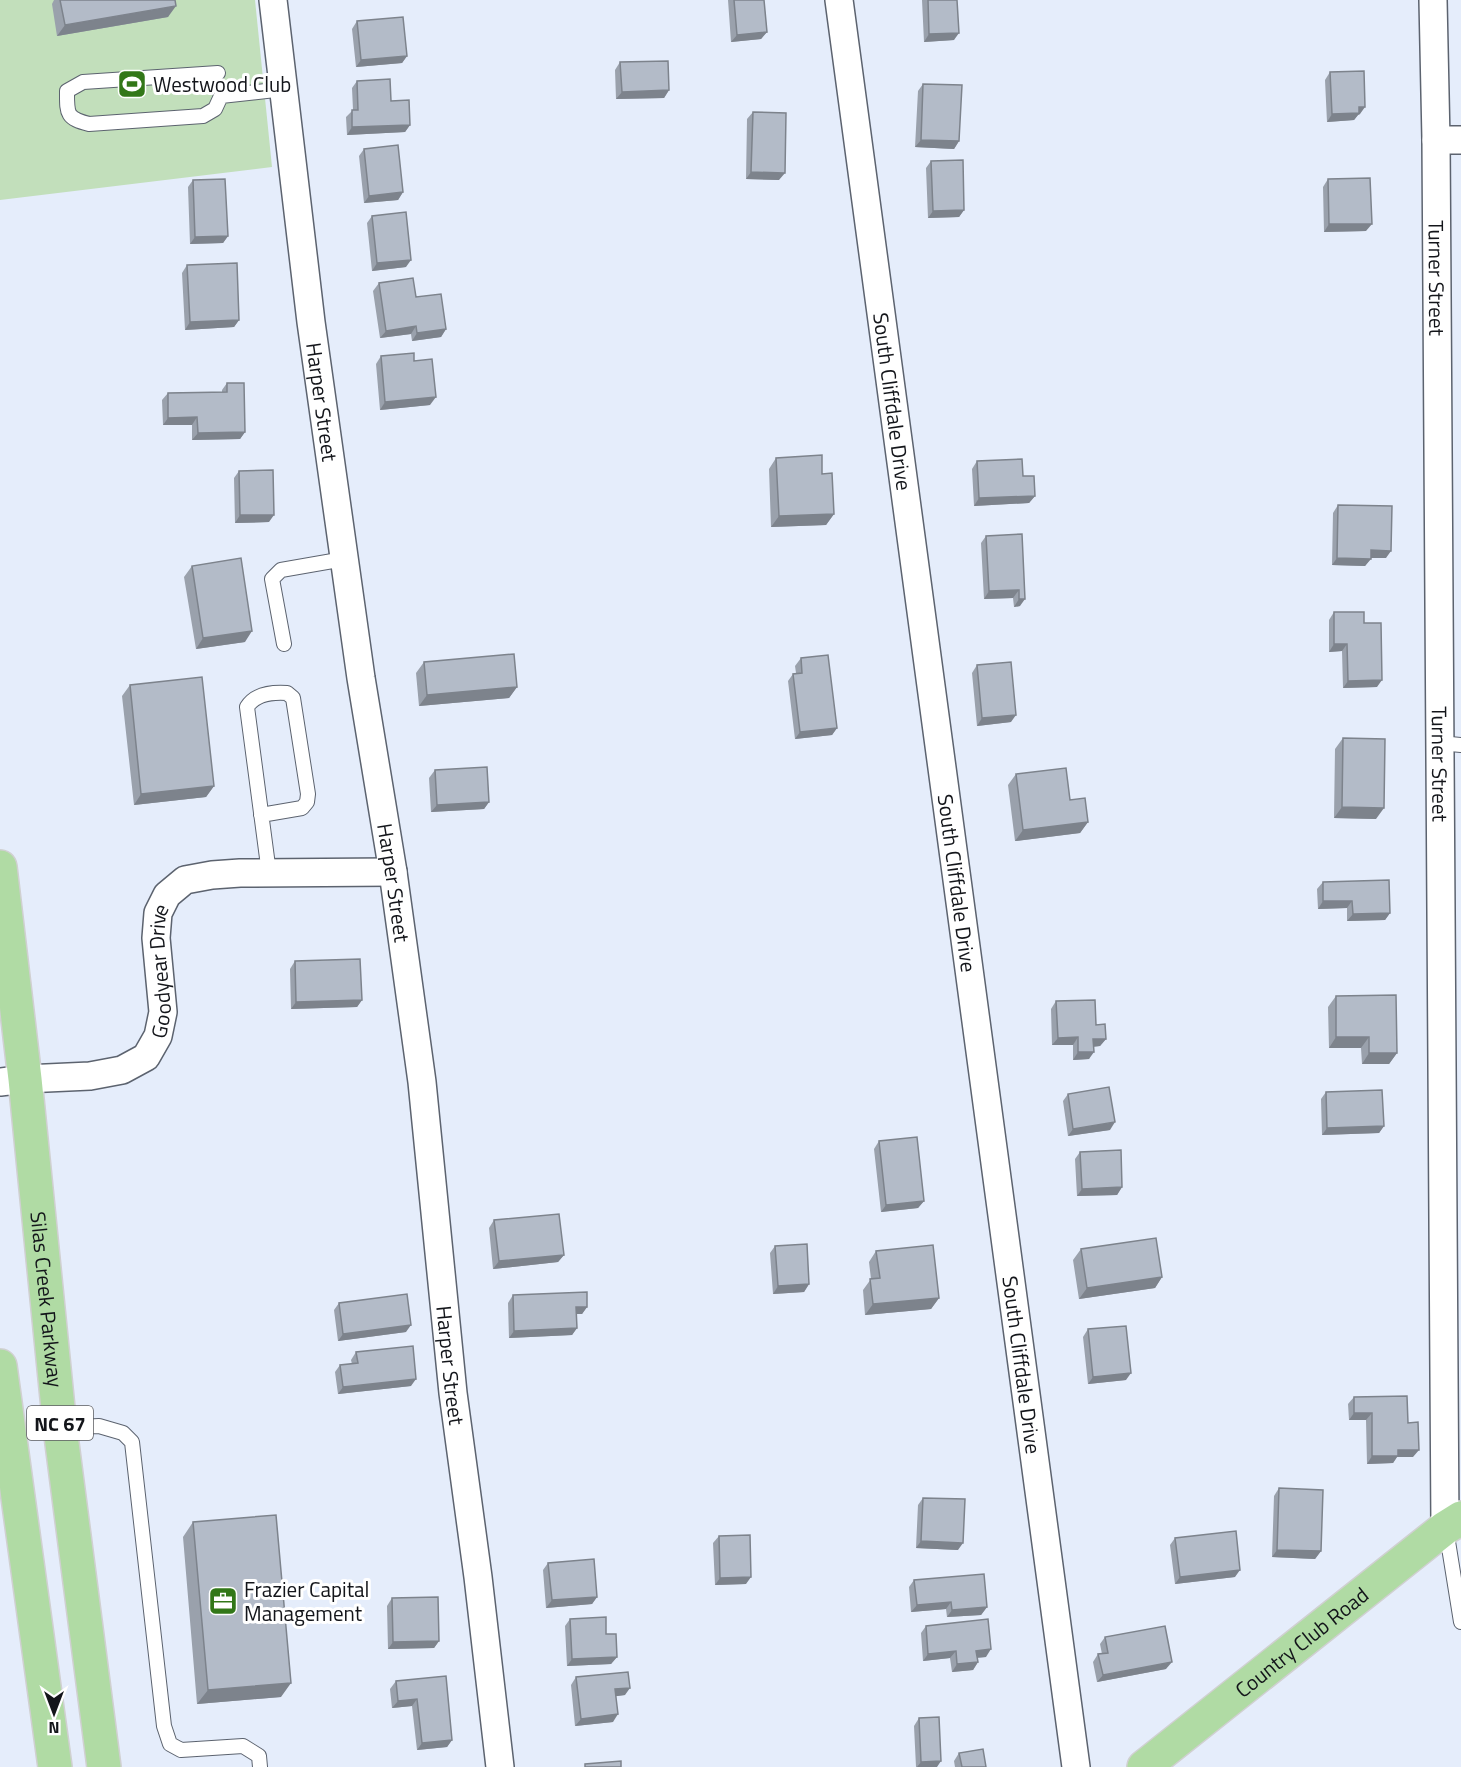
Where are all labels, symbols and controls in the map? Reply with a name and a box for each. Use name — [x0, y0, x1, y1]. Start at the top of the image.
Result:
sports icon: Westwood Club — [116, 68, 148, 100]
place label: Westwood Club — [153, 68, 291, 100]
street label: Turner Street — [1421, 220, 1453, 337]
street label: South Cliffdale Drive — [865, 310, 921, 492]
street label: Harper Street — [298, 340, 346, 464]
street label: Turner Street — [1424, 706, 1456, 823]
street label: South Cliffdale Drive — [930, 792, 985, 974]
street label: Harper Street — [369, 821, 419, 945]
street label: Goodyear Drive — [140, 897, 179, 1041]
street label: Silas Creek Parkway — [22, 1210, 72, 1389]
street label: South Cliffdale Drive — [994, 1274, 1050, 1456]
street label: Harper Street — [428, 1304, 473, 1427]
road number: NC 67 — [27, 1406, 93, 1440]
place label: Frazier Capital Management — [244, 1573, 369, 1629]
street label: Country Club Road — [1228, 1579, 1375, 1705]
office icon: Frazier Capital Management — [207, 1585, 239, 1617]
north arrow — [24, 1683, 84, 1743]
text: N — [48, 1716, 60, 1740]

